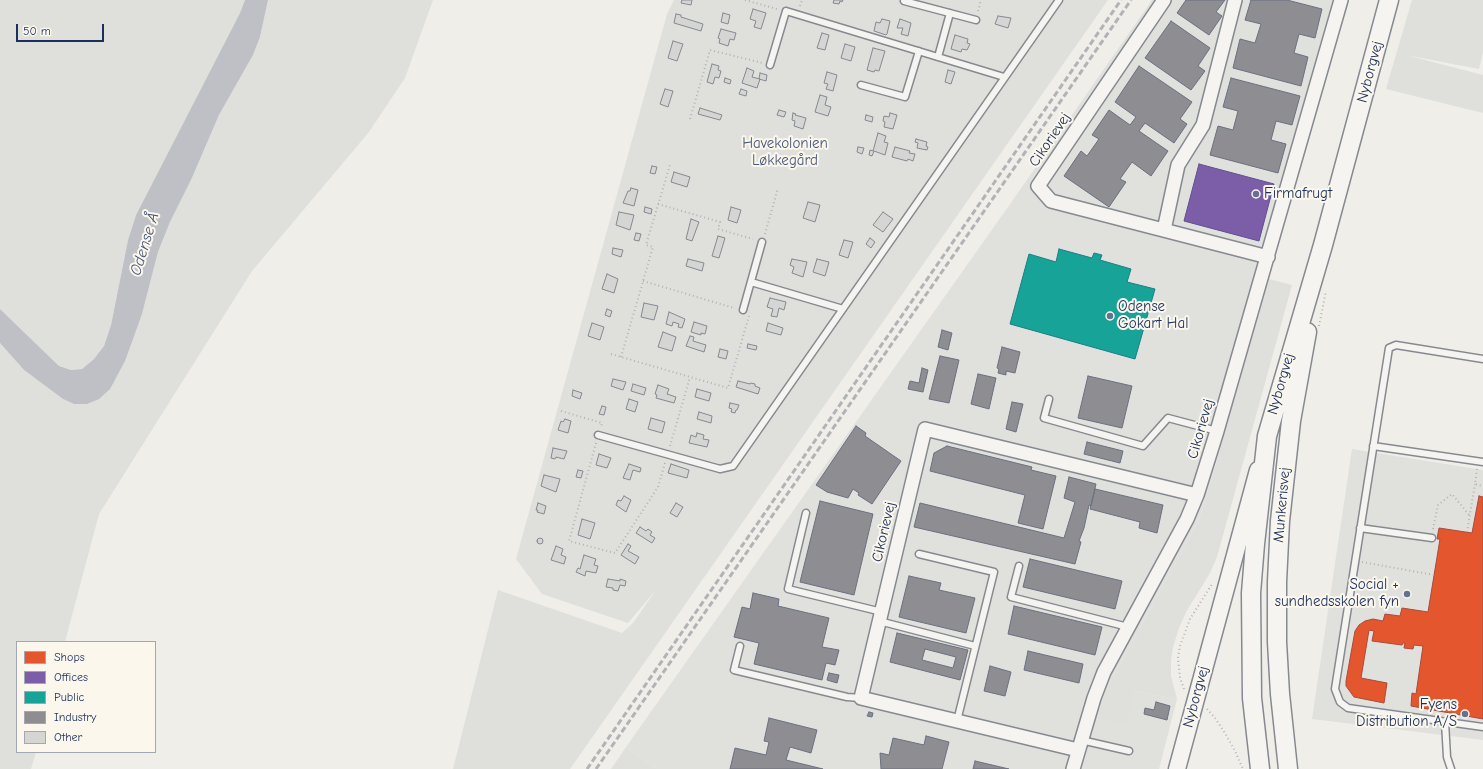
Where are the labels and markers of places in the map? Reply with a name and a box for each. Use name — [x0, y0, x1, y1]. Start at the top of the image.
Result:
place label: Firmafrugt — [1264, 185, 1332, 203]
marker: Firmafrugt — [1251, 189, 1261, 199]
place label: Odense Gokart Hal — [1118, 298, 1188, 333]
marker: Odense Gokart Hal — [1105, 311, 1115, 321]
place label: Social + sundhedsskolen fyn — [1275, 576, 1399, 611]
marker: Social + sundhedsskolen fyn — [1402, 589, 1412, 599]
place label: Fyens Distribution A/S — [1356, 696, 1457, 731]
marker: Fyens Distribution A/S — [1460, 709, 1470, 719]

